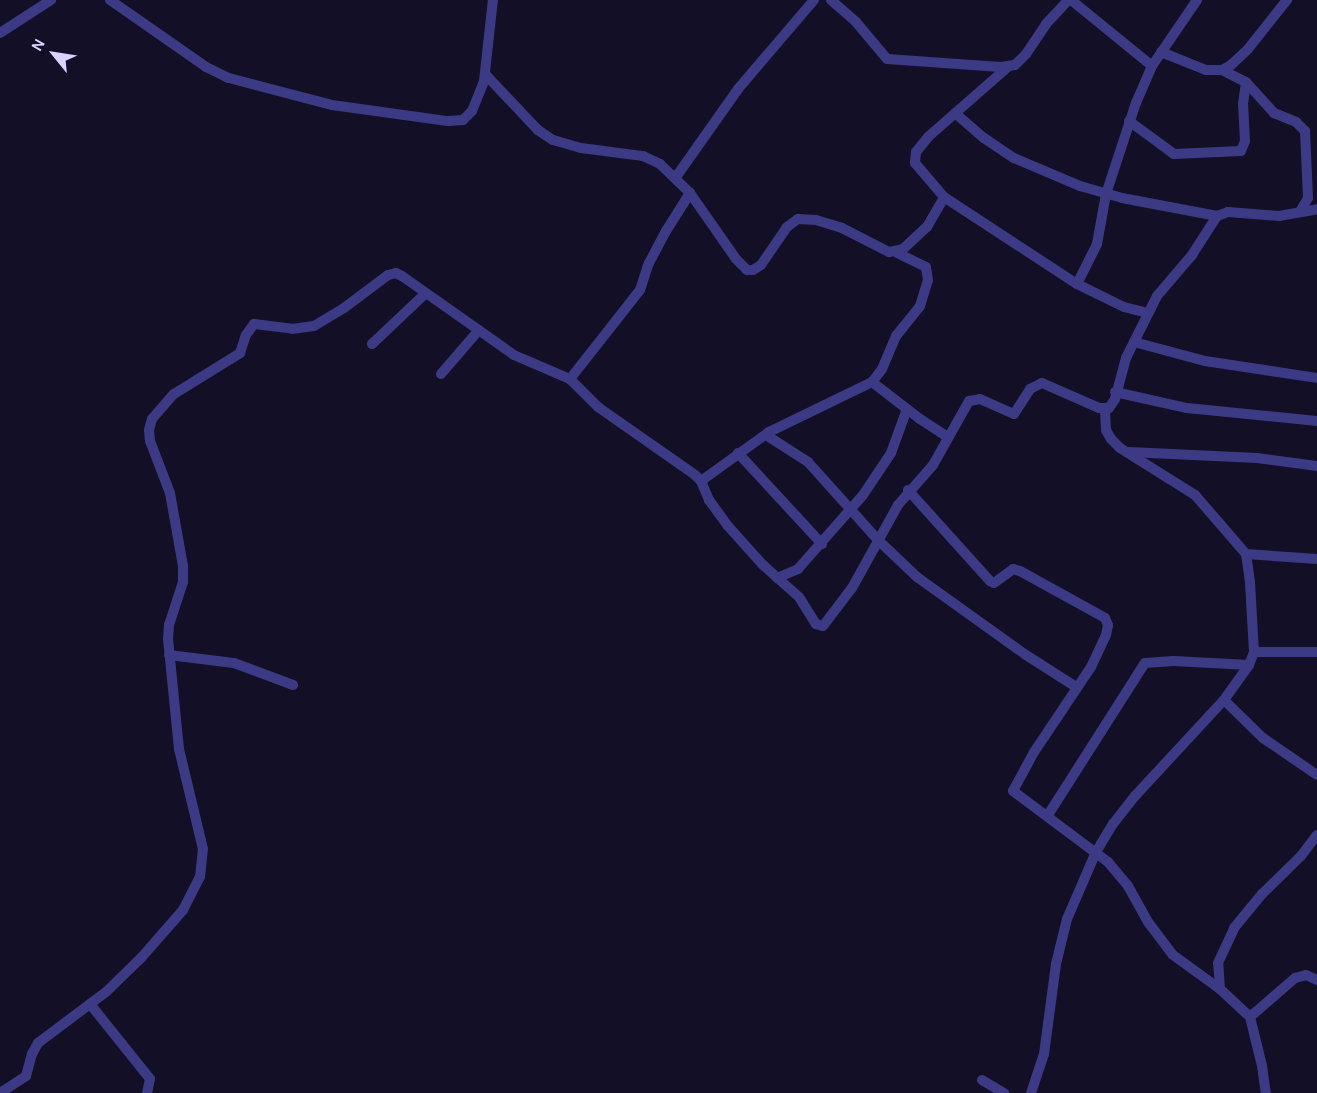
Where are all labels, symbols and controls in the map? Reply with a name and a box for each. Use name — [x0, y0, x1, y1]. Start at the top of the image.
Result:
north arrow — [24, 24, 84, 84]
text: N — [27, 35, 49, 54]

